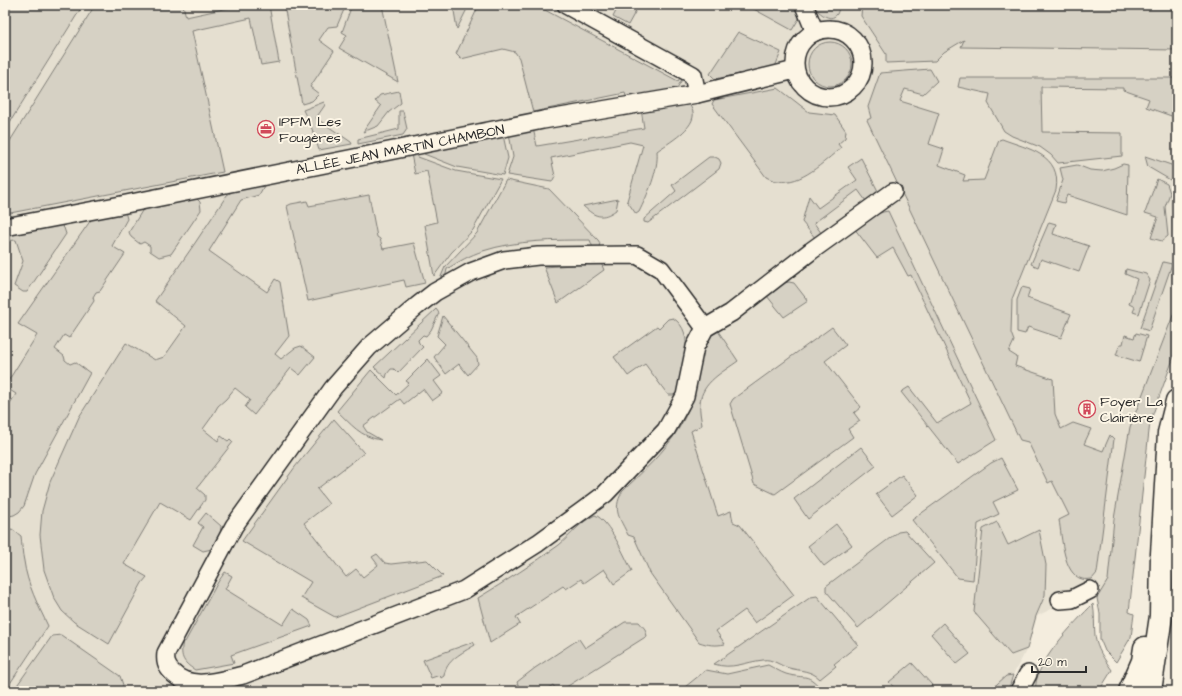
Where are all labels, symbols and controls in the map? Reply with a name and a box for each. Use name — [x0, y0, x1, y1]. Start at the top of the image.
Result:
place label: IPFM Les Fougères — [279, 112, 341, 148]
office icon: IPFM Les Fougères — [256, 119, 276, 139]
street label: ALLÉE JEAN MARTIN CHAMBON — [294, 120, 507, 180]
place label: Foyer La Clairière — [1100, 392, 1163, 428]
building icon: Foyer La Clairière — [1077, 399, 1097, 419]
scale bar — [1032, 648, 1086, 674]
text: 20 m — [1038, 654, 1067, 671]

